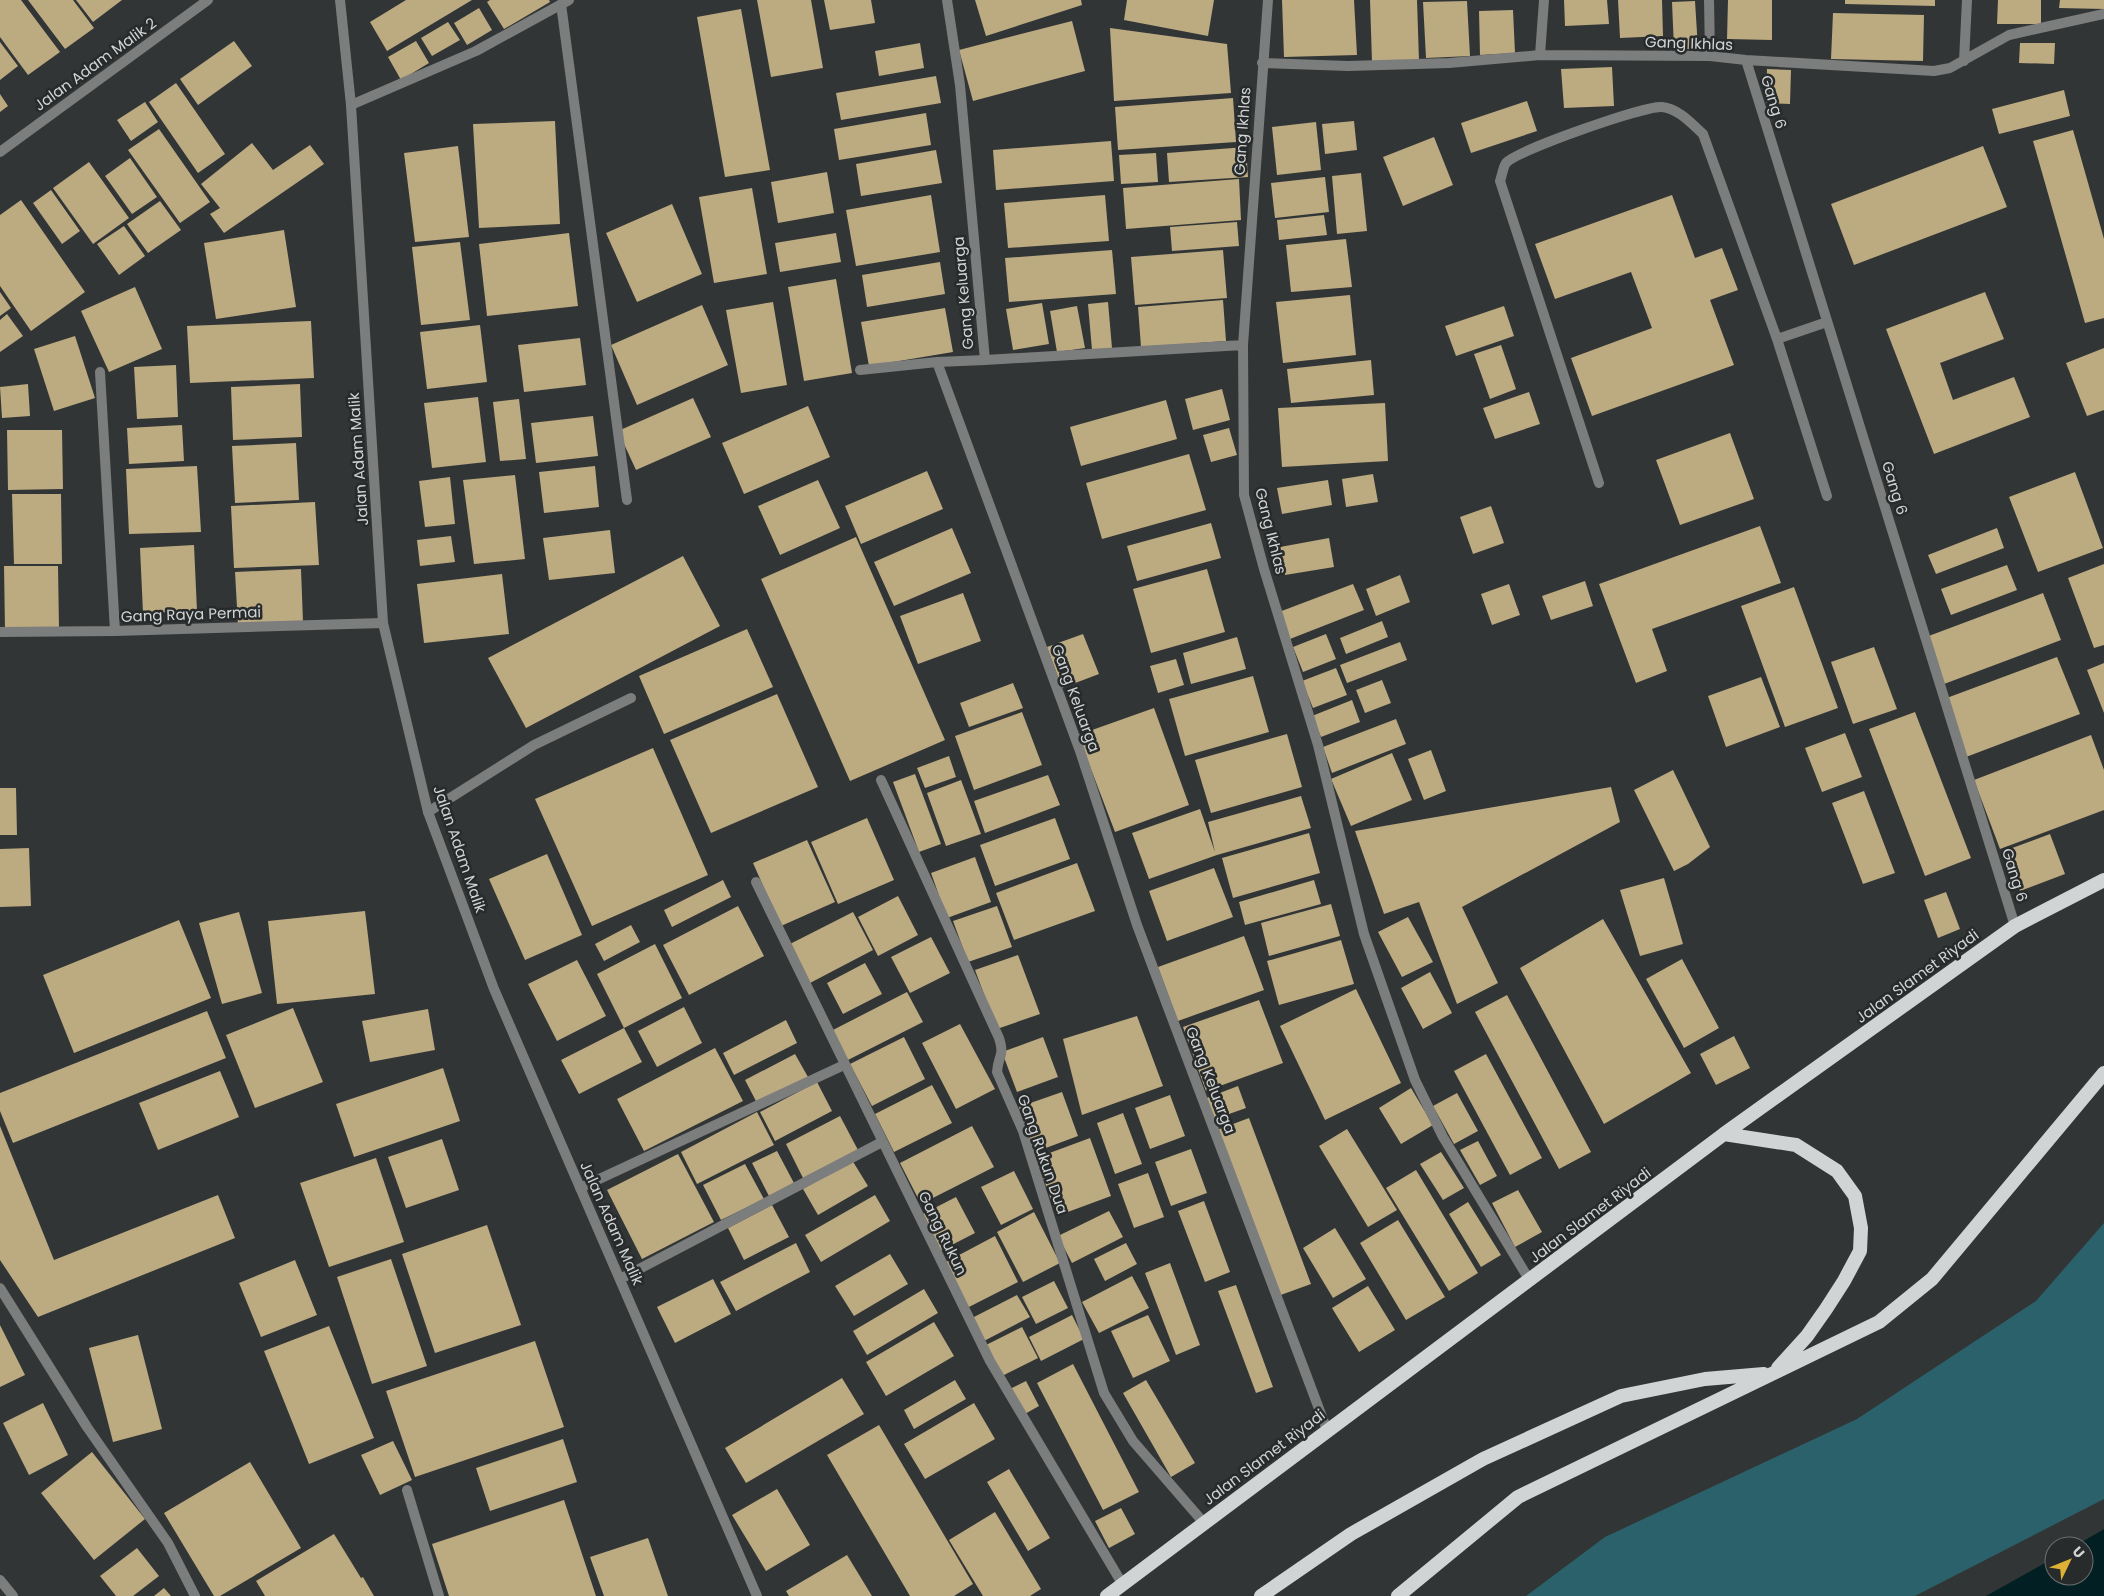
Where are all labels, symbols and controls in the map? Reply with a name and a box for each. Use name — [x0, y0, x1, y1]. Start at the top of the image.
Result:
street label: Jalan Adam Malik 2 — [30, 13, 160, 115]
street label: Gang Ikhlas — [1645, 31, 1734, 55]
street label: Gang 6 — [1756, 73, 1792, 131]
street label: Gang Ikhlas — [1228, 86, 1256, 176]
street label: Gang Keluarga — [948, 236, 978, 350]
street label: Jalan Adam Malik — [343, 391, 373, 526]
street label: Gang 6 — [1877, 459, 1913, 517]
street label: Gang Ikhlas — [1250, 486, 1292, 577]
street label: Gang Raya Permai — [121, 601, 261, 627]
street label: Gang Keluarga — [1047, 641, 1105, 755]
street label: Jalan Adam Malik — [428, 782, 492, 916]
street label: Gang 6 — [1997, 846, 2033, 904]
street label: Jalan Slamet Riyadi — [1851, 924, 1983, 1028]
street label: Gang Keluarga — [1181, 1023, 1241, 1137]
street label: Gang Rukun Dua — [1013, 1091, 1073, 1217]
street label: Jalan Adam Malik — [575, 1158, 649, 1289]
street label: Jalan Slamet Riyadi — [1525, 1162, 1655, 1268]
street label: Gang Rukun — [914, 1187, 972, 1279]
street label: Jalan Slamet Riyadi — [1199, 1404, 1329, 1510]
north arrow — [2044, 1536, 2094, 1586]
text: U — [2068, 1542, 2089, 1563]

